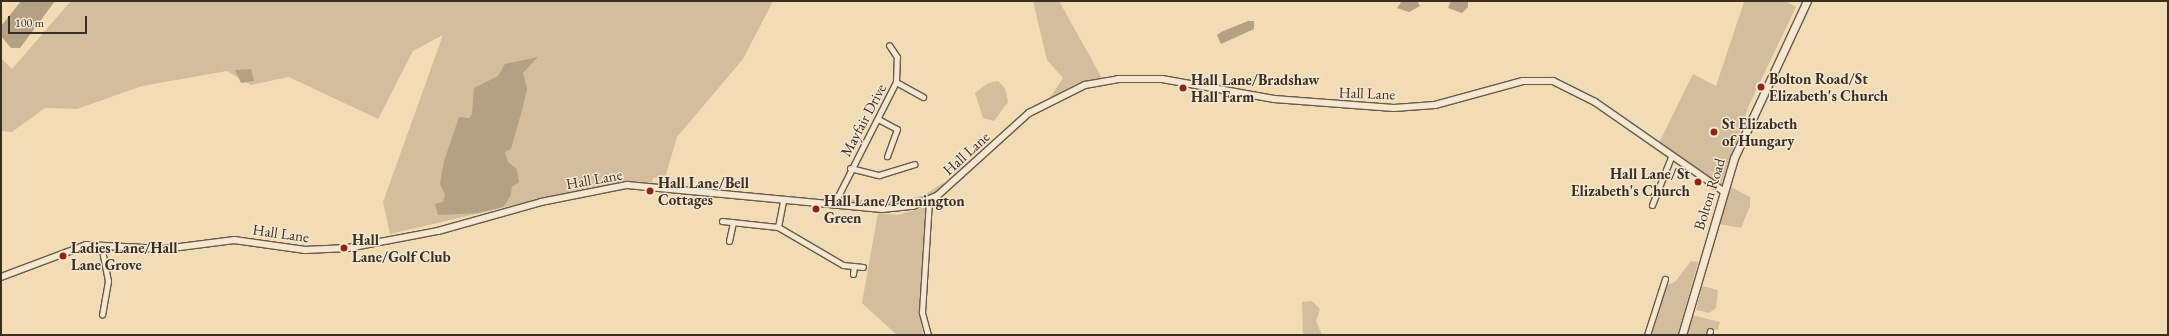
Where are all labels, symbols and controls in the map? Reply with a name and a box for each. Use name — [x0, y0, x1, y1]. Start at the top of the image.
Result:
scale bar — [10, 8, 89, 34]
text: 100 m — [15, 15, 44, 31]
place label: Bolton Road/St Elizabeth's Church — [1769, 69, 1888, 104]
place label: Hall Lane/Bradshaw Hall Farm — [1191, 70, 1320, 105]
street label: Mayfair Drive — [836, 81, 890, 159]
marker: Bolton Road/St Elizabeth's Church — [1756, 82, 1766, 92]
marker: Hall Lane/Bradshaw Hall Farm — [1178, 83, 1188, 93]
street label: Hall Lane — [1338, 83, 1396, 103]
place label: St Elizabeth of Hungary — [1722, 114, 1797, 149]
street label: Hall Lane — [939, 127, 993, 179]
marker: St Elizabeth of Hungary — [1709, 127, 1719, 137]
street label: Bolton Road — [1690, 156, 1728, 232]
place label: Hall Lane/St Elizabeth's Church — [1571, 164, 1690, 199]
street label: Hall Lane — [564, 165, 624, 193]
place label: Hall Lane/Bell Cottages — [658, 173, 749, 208]
marker: Hall Lane/St Elizabeth's Church — [1693, 177, 1703, 187]
marker: Hall Lane/Bell Cottages — [645, 186, 655, 196]
place label: Hall Lane/Pennington Green — [824, 191, 965, 226]
marker: Hall Lane/Pennington Green — [811, 204, 821, 214]
street label: Hall Lane — [252, 220, 310, 246]
place label: Hall Lane/Golf Club — [352, 230, 451, 265]
place label: Ladies Lane/Hall Lane Grove — [71, 238, 178, 273]
marker: Hall Lane/Golf Club — [339, 243, 349, 253]
marker: Ladies Lane/Hall Lane Grove — [58, 251, 68, 261]

